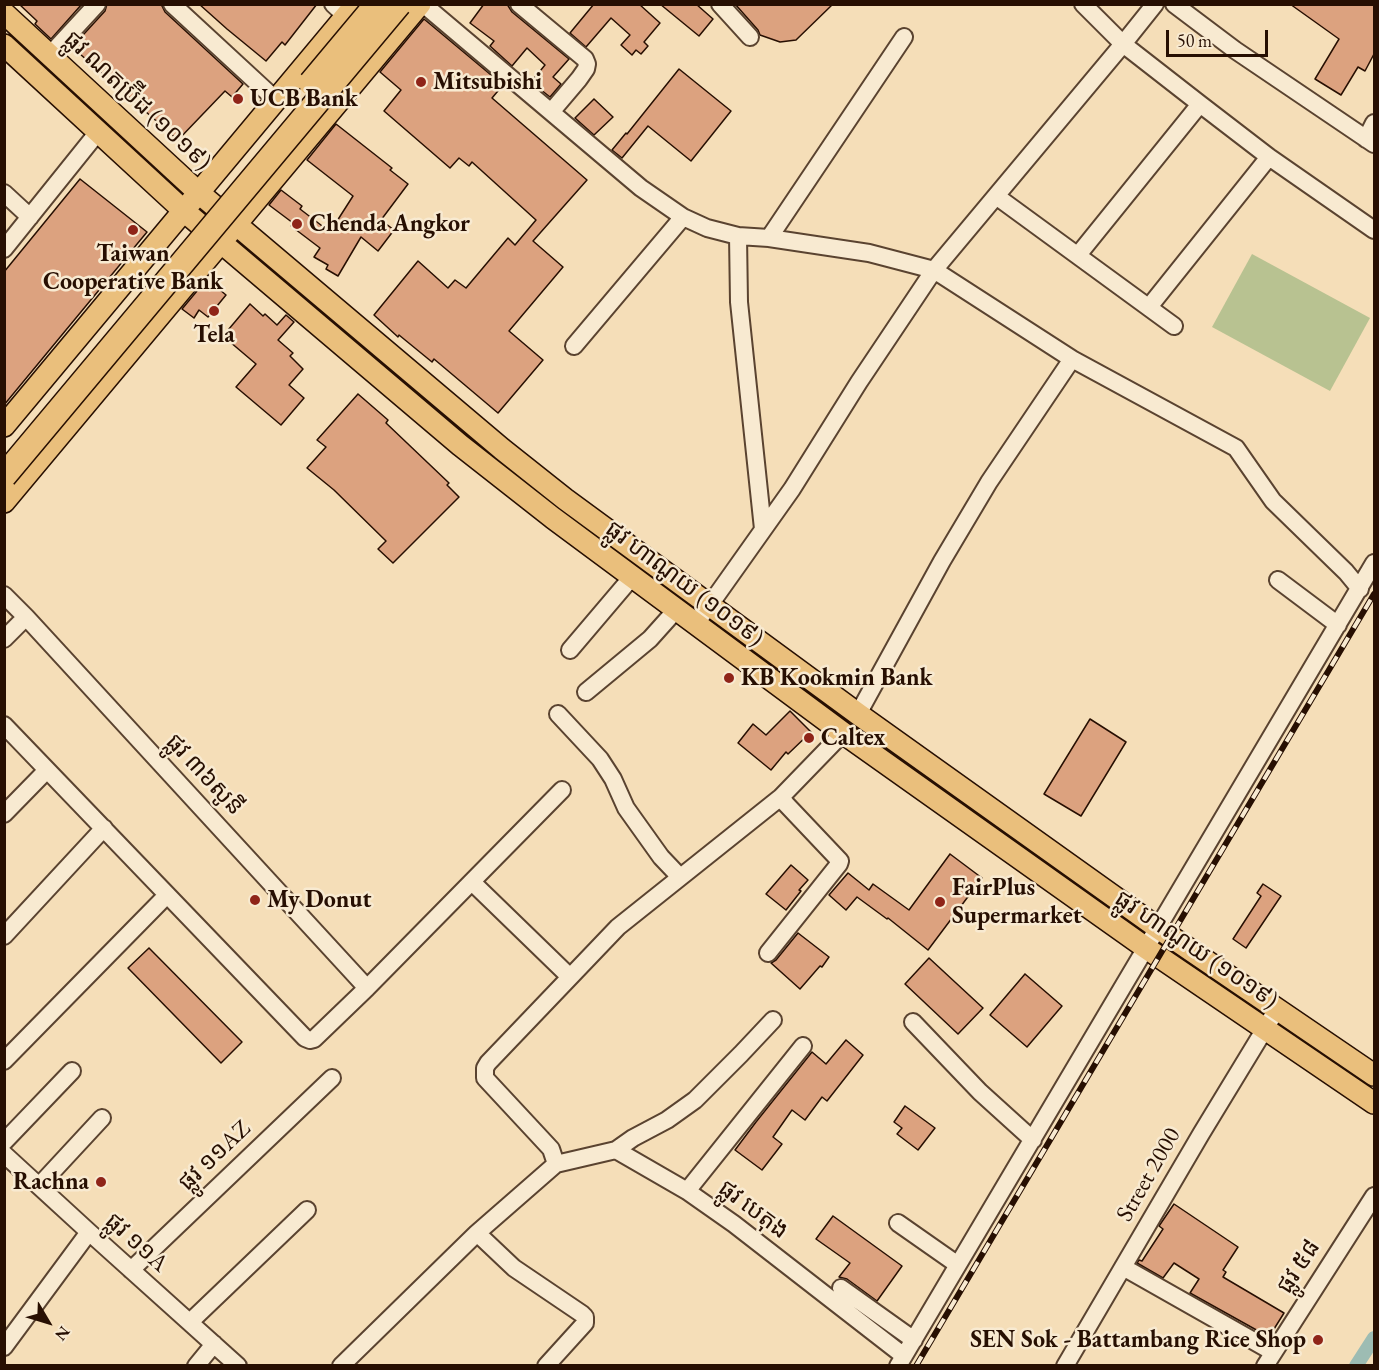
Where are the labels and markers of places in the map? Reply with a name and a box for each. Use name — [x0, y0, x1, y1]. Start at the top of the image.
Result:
place label: Mitsubishi — [433, 68, 542, 96]
marker: Mitsubishi — [414, 75, 428, 89]
place label: UCB Bank — [250, 85, 358, 113]
marker: UCB Bank — [231, 92, 245, 106]
place label: Chenda Angkor — [309, 210, 470, 238]
marker: Chenda Angkor — [290, 217, 304, 231]
marker: Taiwan Cooperative Bank — [126, 223, 140, 237]
place label: Taiwan Cooperative Bank — [43, 240, 223, 296]
marker: Tela — [207, 304, 221, 318]
place label: Tela — [193, 321, 235, 349]
place label: KB Kookmin Bank — [741, 664, 933, 692]
marker: KB Kookmin Bank — [722, 671, 736, 685]
place label: Caltex — [821, 724, 885, 752]
marker: Caltex — [802, 731, 816, 745]
place label: FairPlus Supermarket — [952, 874, 1082, 930]
place label: My Donut — [267, 886, 372, 914]
marker: My Donut — [248, 893, 262, 907]
marker: FairPlus Supermarket — [933, 895, 947, 909]
place label: Rachna — [13, 1168, 89, 1196]
marker: Rachna — [94, 1175, 108, 1189]
place label: SEN Sok - Battambang Rice Shop — [970, 1326, 1306, 1354]
marker: SEN Sok - Battambang Rice Shop — [1311, 1333, 1325, 1347]

